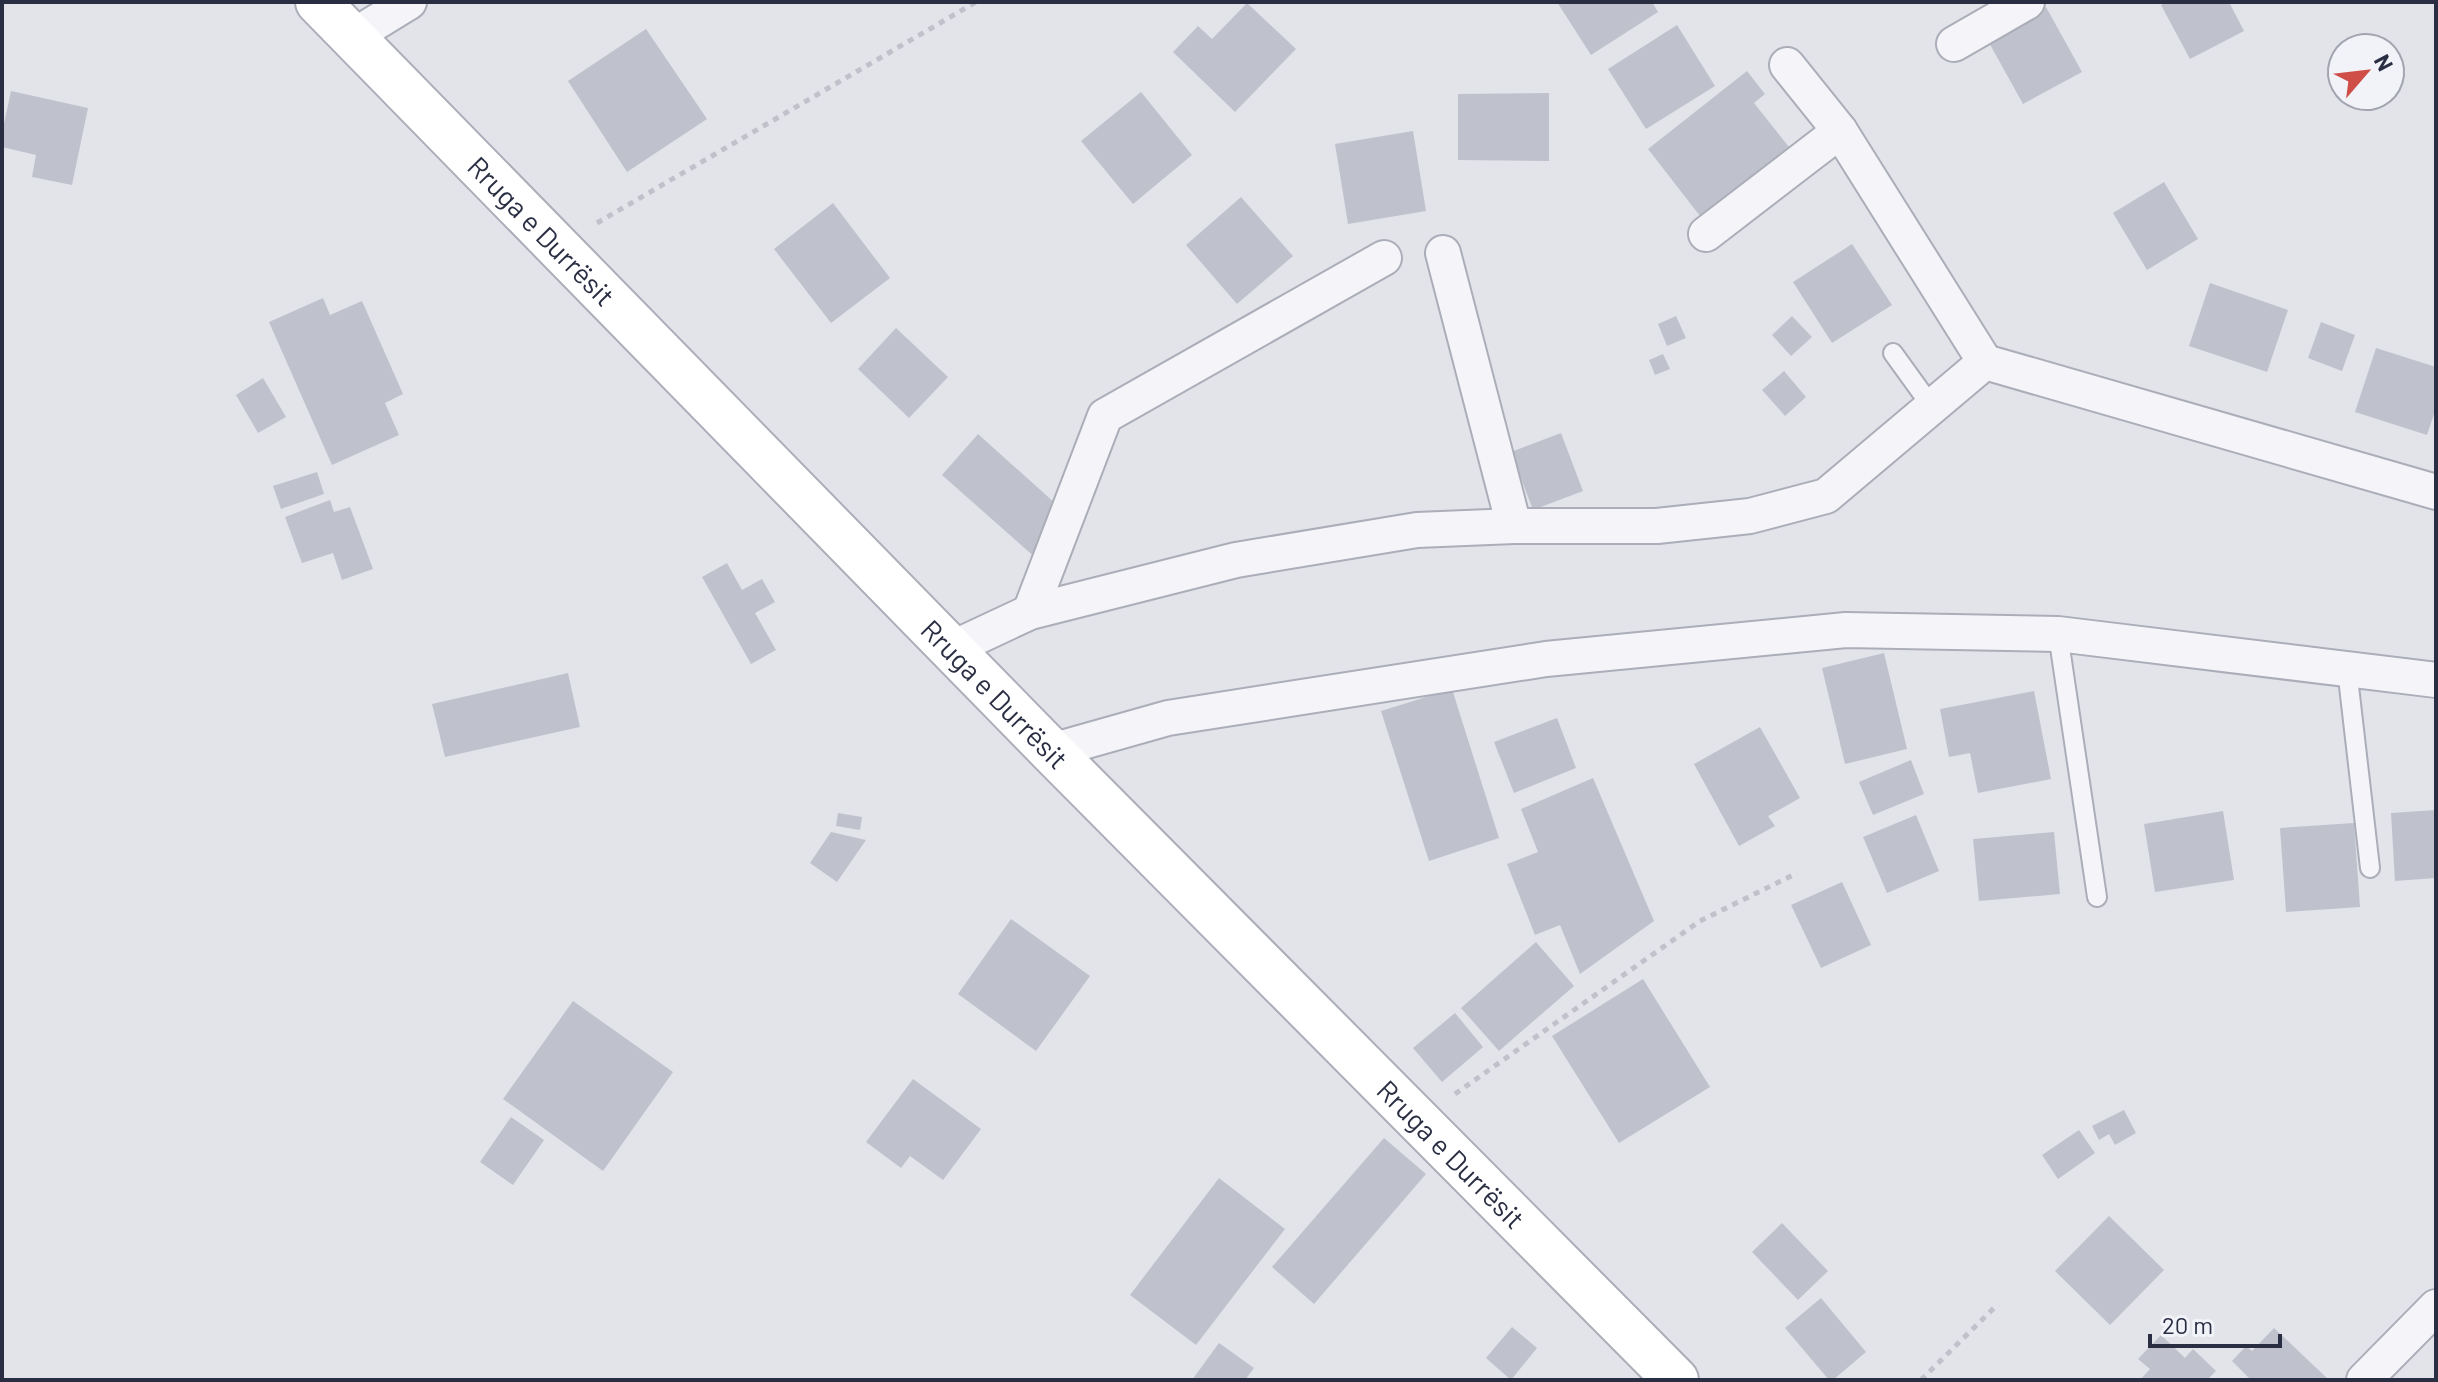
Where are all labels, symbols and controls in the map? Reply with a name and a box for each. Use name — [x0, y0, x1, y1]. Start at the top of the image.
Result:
north arrow — [2326, 32, 2406, 112]
text: N — [2370, 50, 2399, 75]
street label: Rruga e Durrësit — [461, 149, 622, 312]
street label: Rruga e Durrësit — [915, 612, 1076, 776]
street label: Rruga e Durrësit — [1370, 1073, 1532, 1235]
scale bar — [2150, 1298, 2280, 1348]
text: 20 m — [2162, 1310, 2213, 1339]

